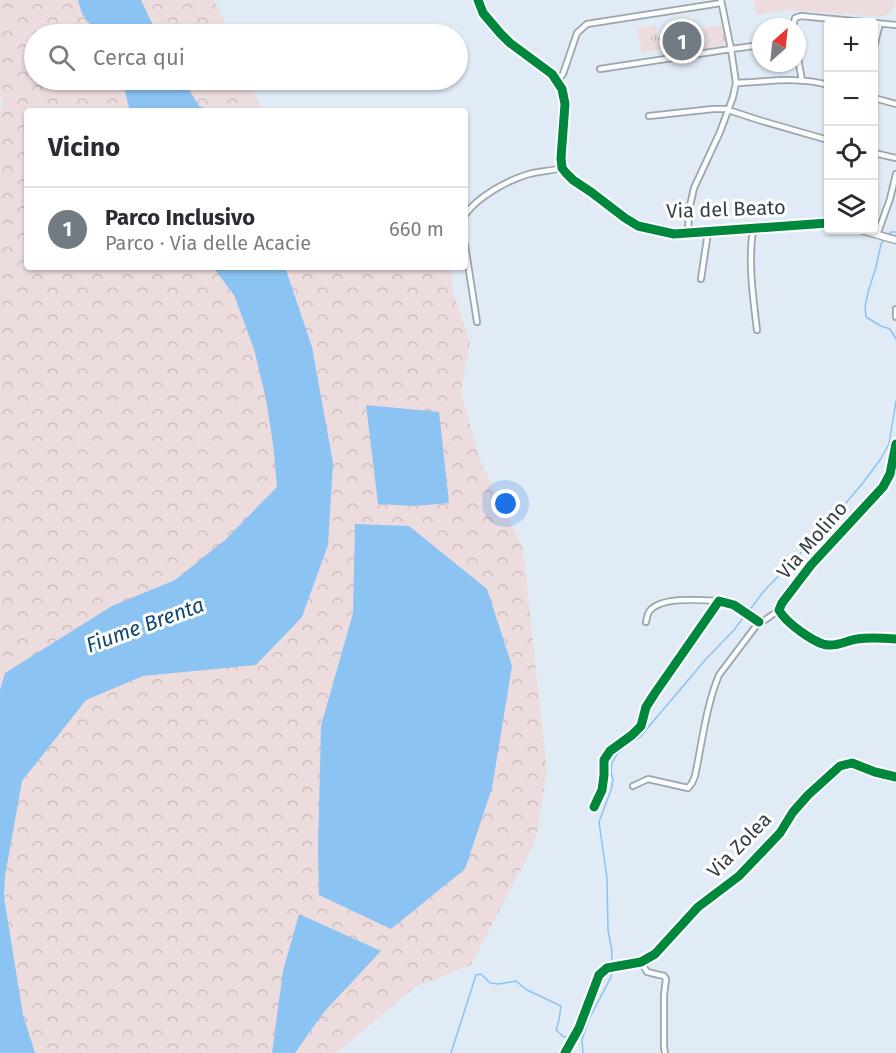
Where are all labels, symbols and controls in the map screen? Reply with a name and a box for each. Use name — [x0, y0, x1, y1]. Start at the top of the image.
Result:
pin: 1 — [662, 18, 702, 63]
north arrow — [752, 18, 806, 72]
map controls — [824, 18, 878, 234]
button: + — [824, 18, 878, 72]
search box — [24, 24, 468, 90]
icon: search — [45, 41, 78, 74]
text: Cerca qui — [93, 44, 185, 71]
button: − — [824, 72, 878, 126]
button: locate — [824, 126, 878, 180]
text: Vicino — [48, 132, 120, 163]
button: layers — [824, 180, 878, 234]
street label: Via del Beato — [666, 195, 786, 223]
text: Parco Inclusivo — [105, 204, 255, 231]
text: 1 — [63, 217, 72, 241]
text: 660 m — [389, 217, 444, 241]
text: Parco · Via delle Acacie — [105, 231, 311, 255]
your location — [491, 489, 520, 518]
street label: Via Molino — [772, 496, 852, 584]
water label: Fiume Brenta — [83, 592, 207, 658]
street label: Via Zolea — [702, 807, 776, 883]

